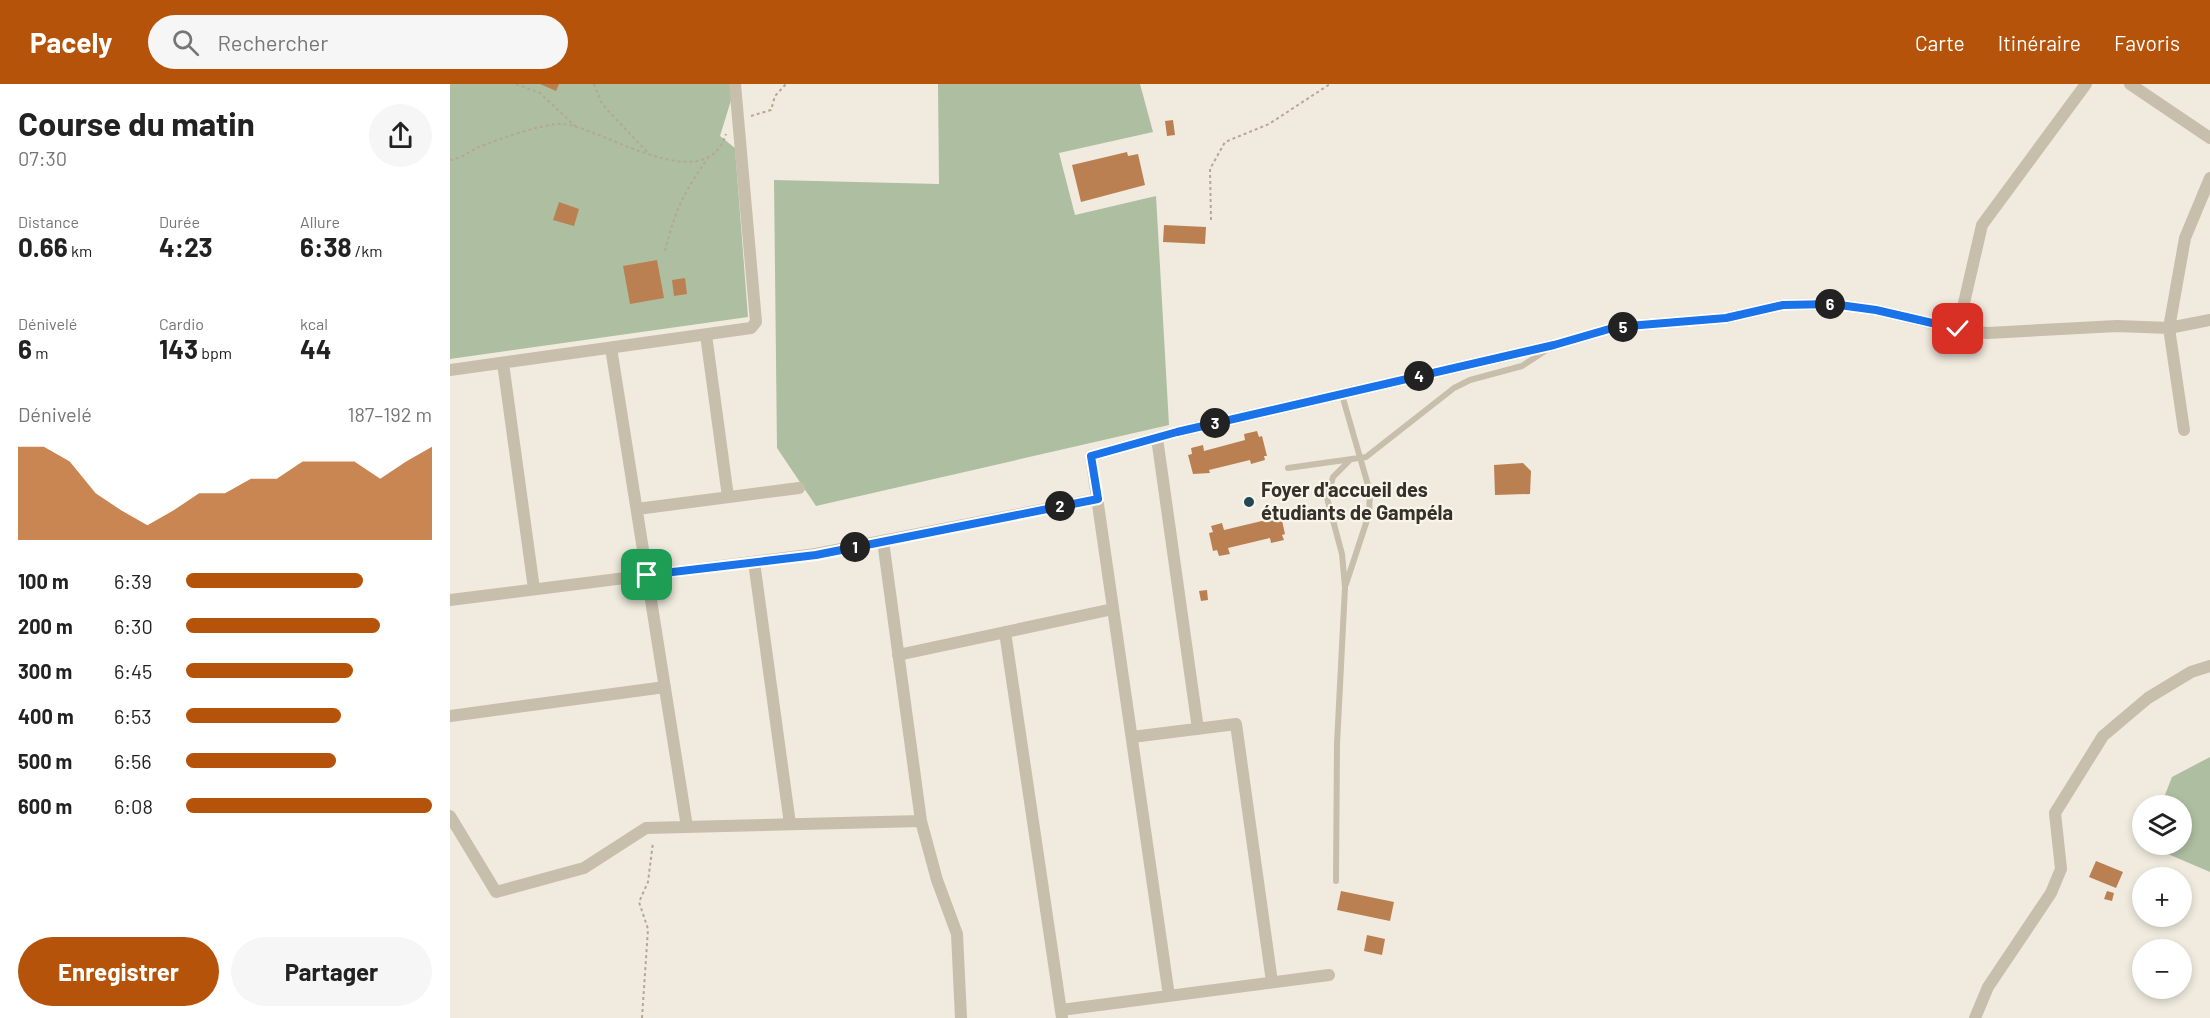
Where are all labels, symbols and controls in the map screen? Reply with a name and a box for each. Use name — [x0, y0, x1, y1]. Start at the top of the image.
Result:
search box — [148, 15, 568, 69]
text: Pacely — [30, 25, 112, 59]
icon: search — [169, 26, 202, 59]
text: Rechercher — [217, 29, 328, 55]
text: Carte — [1915, 30, 1965, 55]
text: Itinéraire — [1998, 30, 2081, 55]
text: Favoris — [2114, 30, 2180, 55]
text: Course du matin — [18, 103, 255, 143]
button: share — [369, 104, 432, 167]
text: 07:30 — [18, 146, 67, 170]
text: Distance — [18, 212, 79, 231]
text: Durée — [159, 212, 200, 231]
text: Allure — [300, 212, 340, 231]
text: 0.66 — [18, 231, 68, 262]
text: 4:23 — [159, 231, 212, 262]
text: 6:38 — [300, 231, 352, 262]
text: km — [68, 241, 92, 260]
text: /km — [352, 241, 382, 260]
pin: 6 — [1815, 289, 1845, 319]
text: 6 — [1826, 294, 1834, 313]
pin — [1932, 303, 1983, 354]
pin: 5 — [1608, 312, 1638, 342]
icon: check — [1941, 312, 1974, 345]
text: Dénivelé — [18, 314, 77, 333]
text: Cardio — [159, 314, 204, 333]
text: kcal — [300, 314, 328, 333]
text: 5 — [1619, 317, 1627, 336]
text: 6 — [18, 333, 32, 364]
text: 143 — [159, 333, 198, 364]
text: 44 — [300, 333, 331, 364]
text: m — [32, 343, 48, 362]
text: bpm — [198, 343, 232, 362]
pin: 4 — [1404, 361, 1434, 391]
text: 4 — [1414, 366, 1424, 385]
text: Dénivelé — [18, 402, 92, 426]
text: 187–192 m — [347, 402, 432, 426]
pin: 3 — [1200, 408, 1230, 438]
text: 3 — [1211, 413, 1219, 432]
place label: Foyer d'accueil des étudiants de Gampéla — [1261, 477, 1453, 524]
pin: 2 — [1045, 491, 1075, 521]
marker: Foyer d'accueil des étudiants de Gampéla — [1242, 495, 1256, 509]
text: 2 — [1056, 496, 1064, 515]
pin: 1 — [840, 532, 870, 562]
text: 1 — [852, 537, 858, 556]
pin — [621, 549, 672, 600]
icon: arrive — [630, 558, 663, 591]
text: 100 m — [18, 569, 69, 593]
text: 6:39 — [114, 569, 152, 593]
text: 200 m — [18, 614, 73, 638]
text: 6:30 — [114, 614, 153, 638]
text: 300 m — [18, 659, 72, 683]
text: 6:45 — [114, 659, 152, 683]
text: 400 m — [18, 704, 74, 728]
text: 6:53 — [114, 704, 152, 728]
text: 500 m — [18, 749, 72, 773]
text: 6:56 — [114, 749, 152, 773]
text: 600 m — [18, 794, 72, 818]
text: 6:08 — [114, 794, 153, 818]
map controls — [2132, 795, 2192, 999]
button: layers — [2132, 795, 2192, 855]
button: + — [2132, 867, 2192, 927]
button: Enregistrer — [18, 937, 219, 1006]
button: Partager — [231, 937, 432, 1006]
button: − — [2132, 939, 2192, 999]

